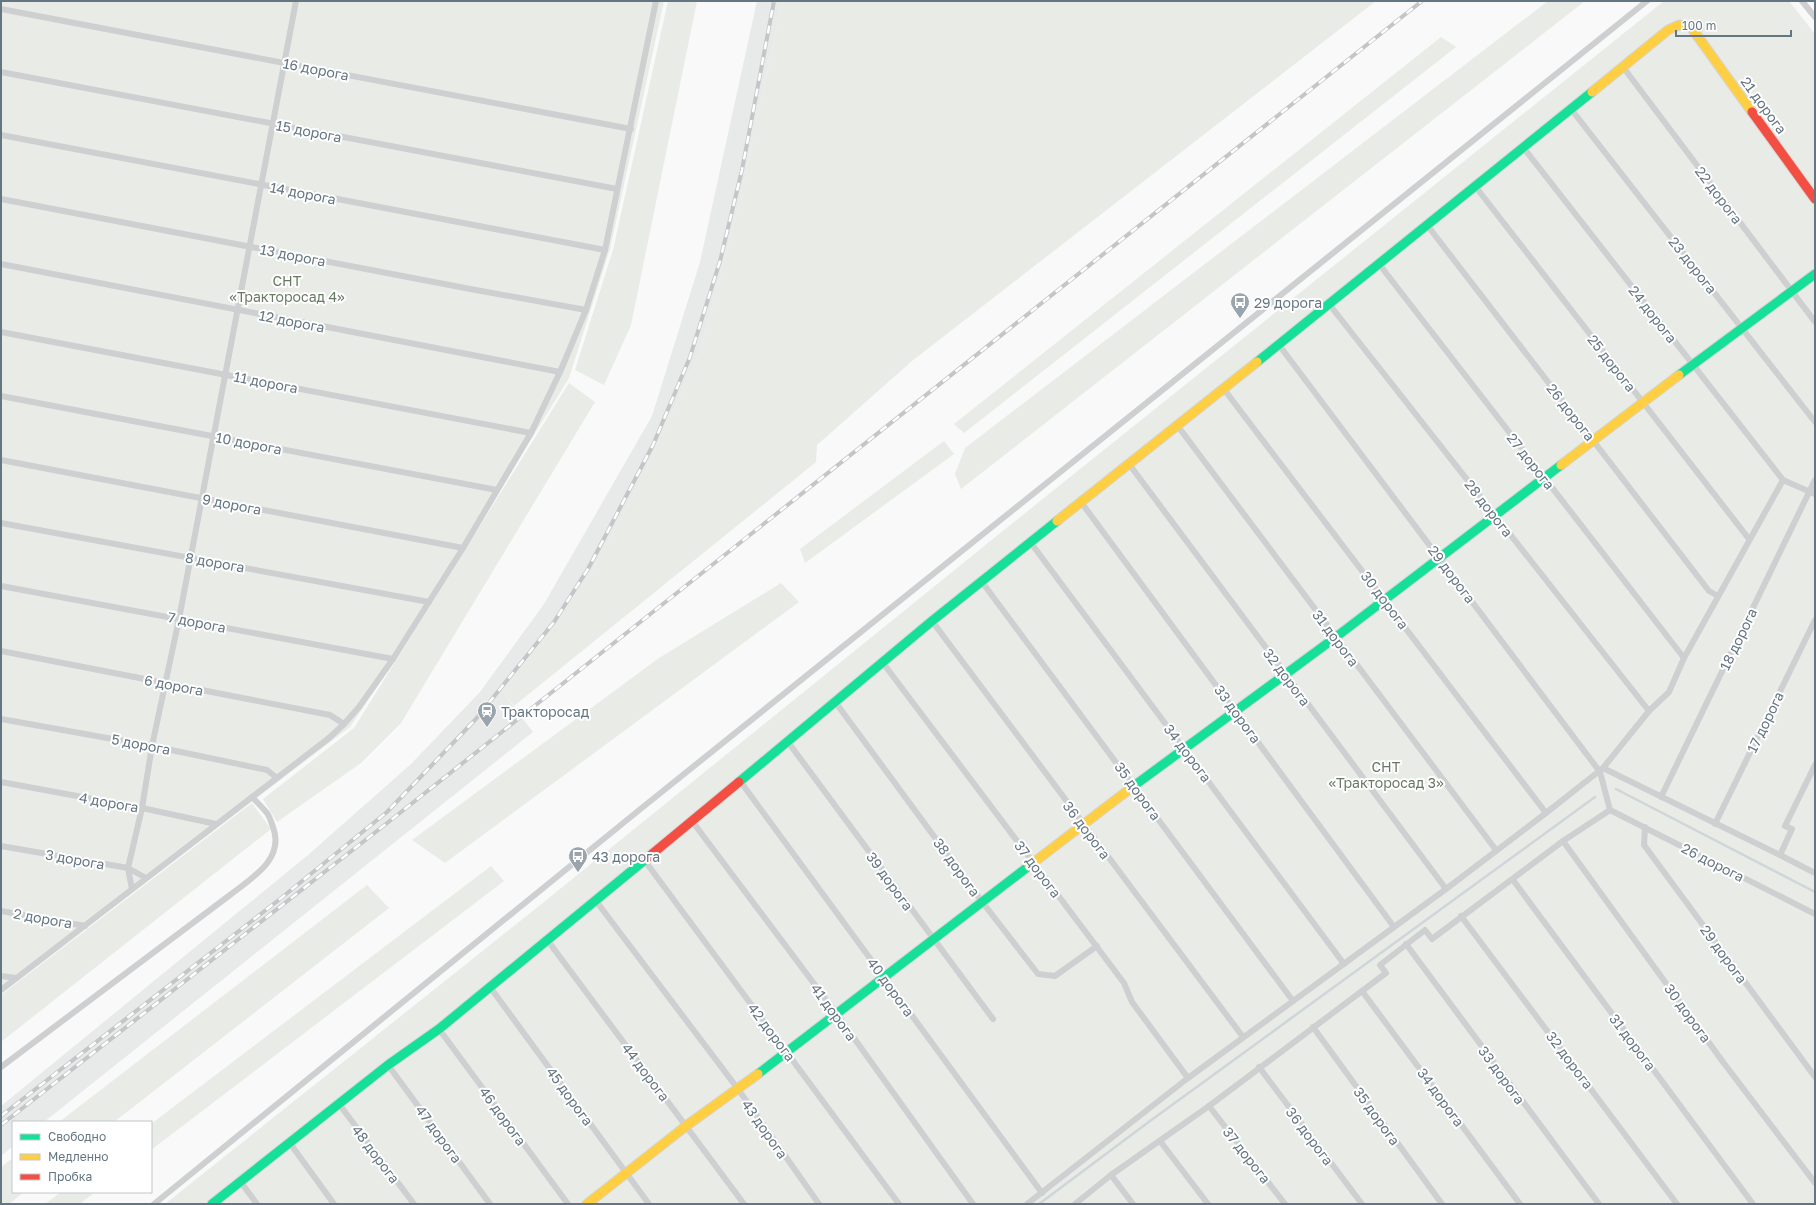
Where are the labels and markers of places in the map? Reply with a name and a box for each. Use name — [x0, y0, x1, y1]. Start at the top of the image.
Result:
bus stop icon: 29 дорога — [1229, 291, 1251, 319]
place label: 29 дорога — [1254, 294, 1322, 311]
station icon: Тракторосад — [476, 700, 498, 728]
place label: Тракторосад — [501, 703, 590, 720]
bus stop icon: 43 дорога — [567, 845, 589, 873]
place label: 43 дорога — [592, 848, 660, 865]

